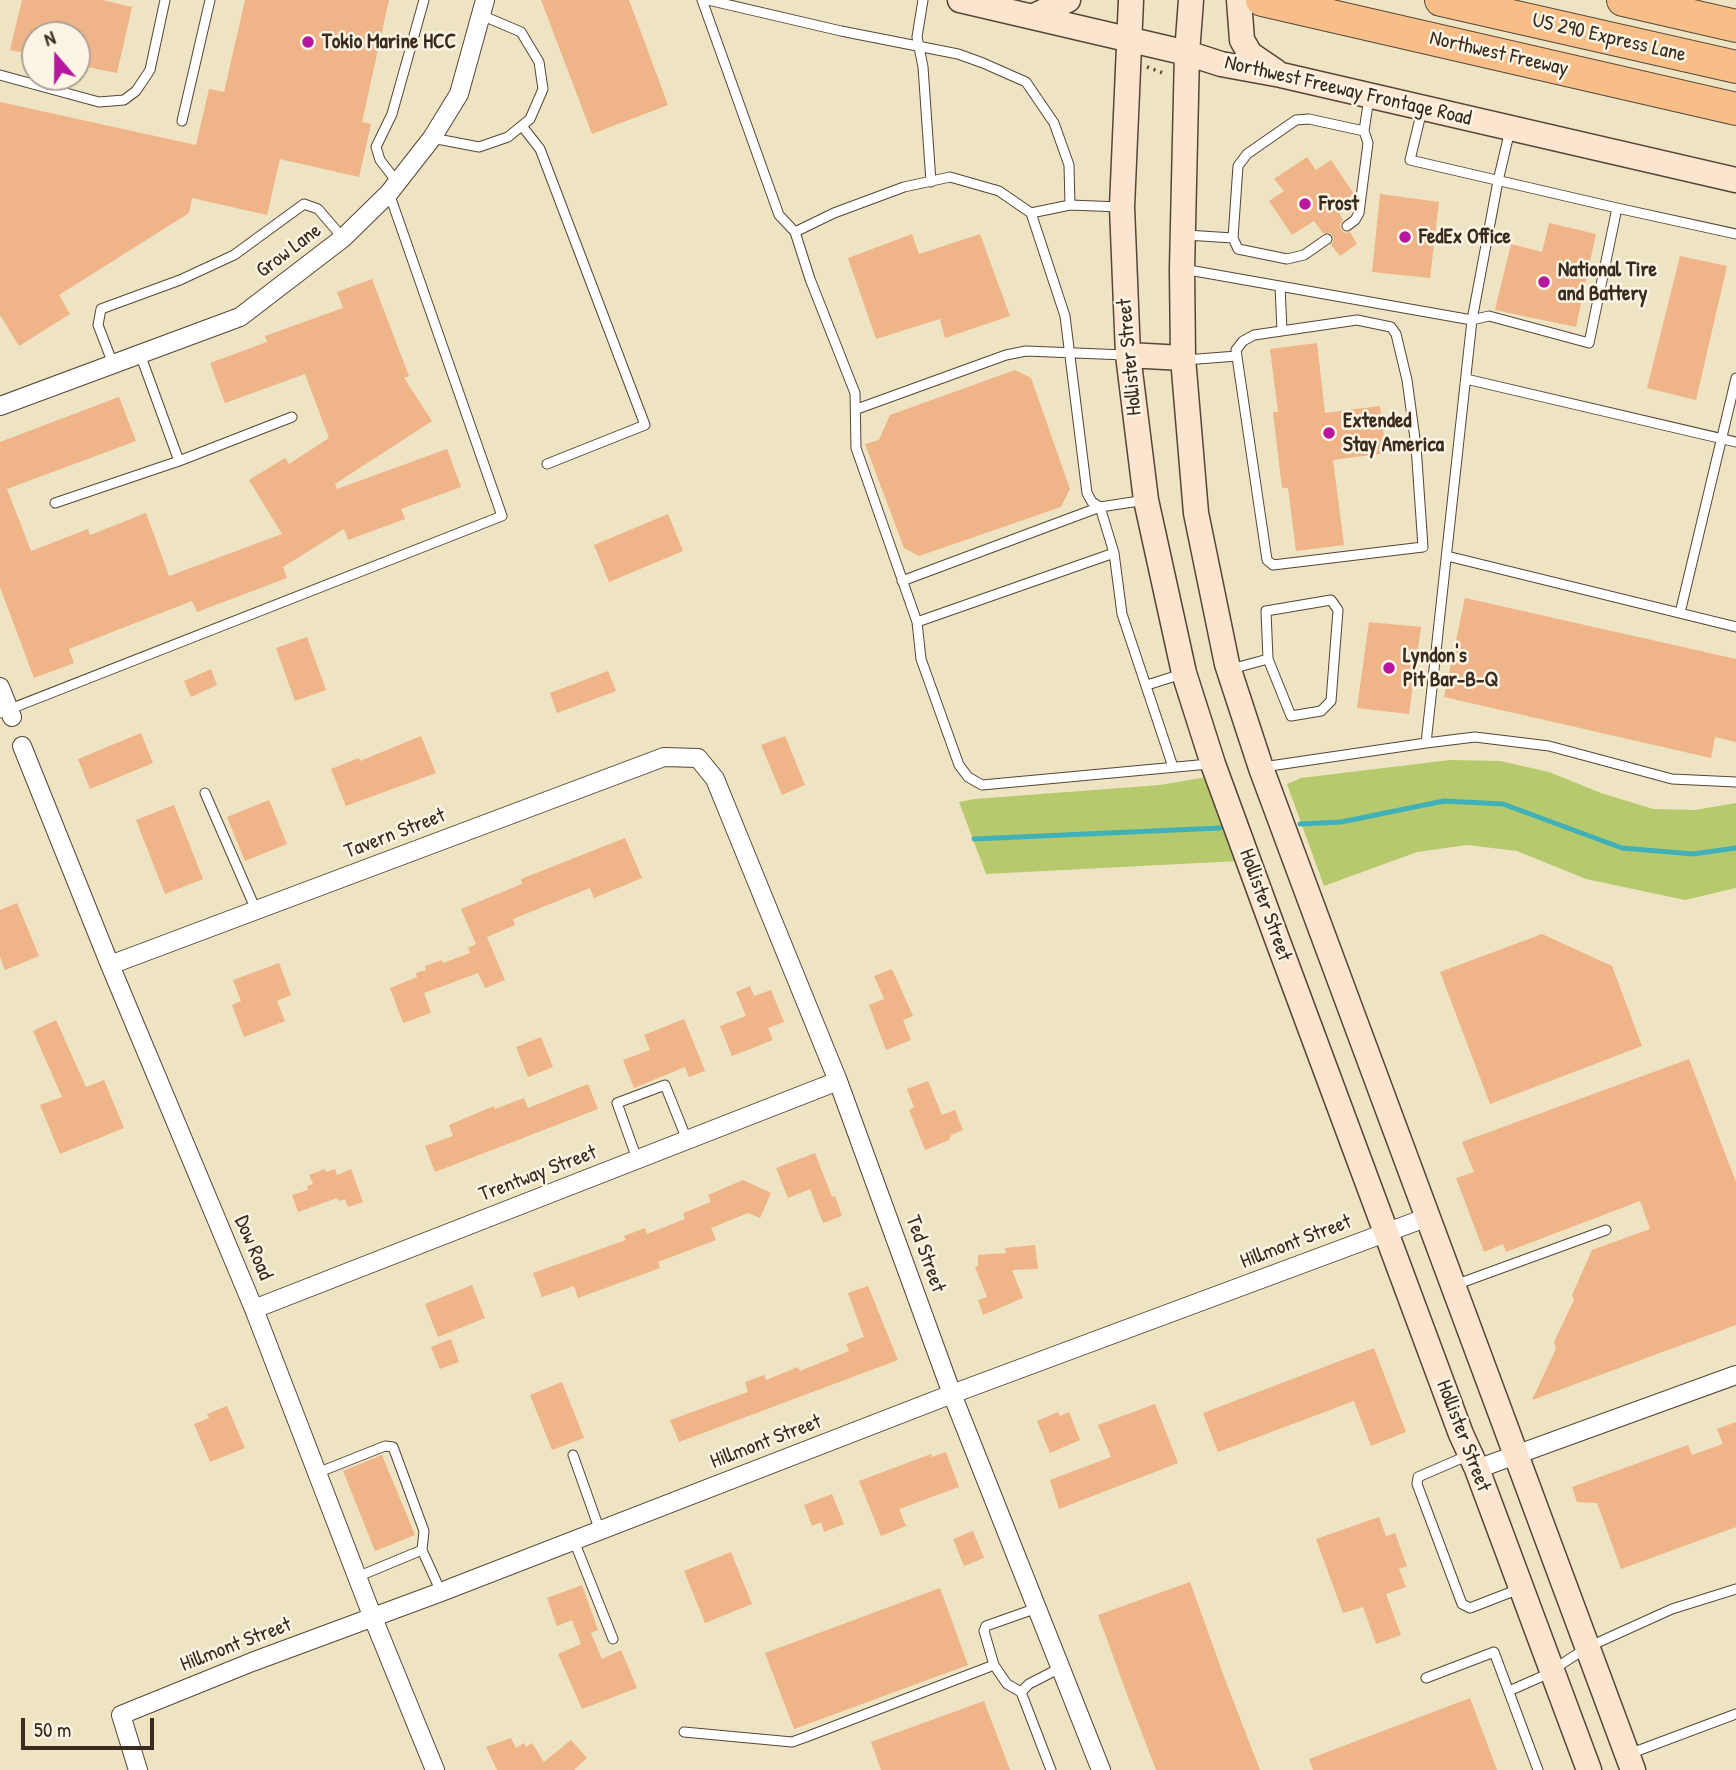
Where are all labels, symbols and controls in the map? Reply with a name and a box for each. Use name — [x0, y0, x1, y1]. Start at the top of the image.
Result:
street label: US 290 Express Lane — [1530, 8, 1688, 68]
north arrow — [21, 21, 91, 91]
text: N — [40, 24, 59, 52]
street label: Northwest Freeway — [1427, 26, 1571, 82]
place label: Tokio Marine HCC — [322, 29, 456, 55]
marker: Tokio Marine HCC — [300, 34, 316, 50]
street label: Northwest Freeway Frontage Road — [1222, 50, 1474, 132]
place label: Frost — [1319, 191, 1359, 217]
marker: Frost — [1297, 196, 1313, 212]
street label: Grow Lane — [251, 218, 327, 284]
place label: FedEx Office — [1419, 224, 1511, 250]
marker: FedEx Office — [1397, 229, 1413, 245]
place label: National Tire and Battery — [1558, 257, 1657, 307]
marker: National Tire and Battery — [1536, 274, 1552, 290]
street label: Hollister Street — [1112, 297, 1148, 417]
place label: Extended Stay America — [1343, 408, 1444, 458]
marker: Extended Stay America — [1321, 425, 1337, 441]
place label: Lyndon's Pit Bar-B-Q — [1403, 643, 1498, 693]
marker: Lyndon's Pit Bar-B-Q — [1381, 660, 1397, 676]
street label: Tavern Street — [341, 803, 449, 865]
street label: Hollister Street — [1233, 845, 1297, 965]
street label: Trentway Street — [476, 1140, 600, 1208]
street label: Hillmont Street — [1237, 1209, 1355, 1275]
street label: Dow Road — [228, 1212, 278, 1284]
street label: Ted Street — [899, 1212, 951, 1296]
street label: Hollister Street — [1430, 1377, 1496, 1495]
street label: Hillmont Street — [707, 1409, 825, 1475]
street label: Hillmont Street — [177, 1612, 295, 1678]
scale bar — [24, 1704, 158, 1748]
text: 50 m — [34, 1715, 71, 1744]

